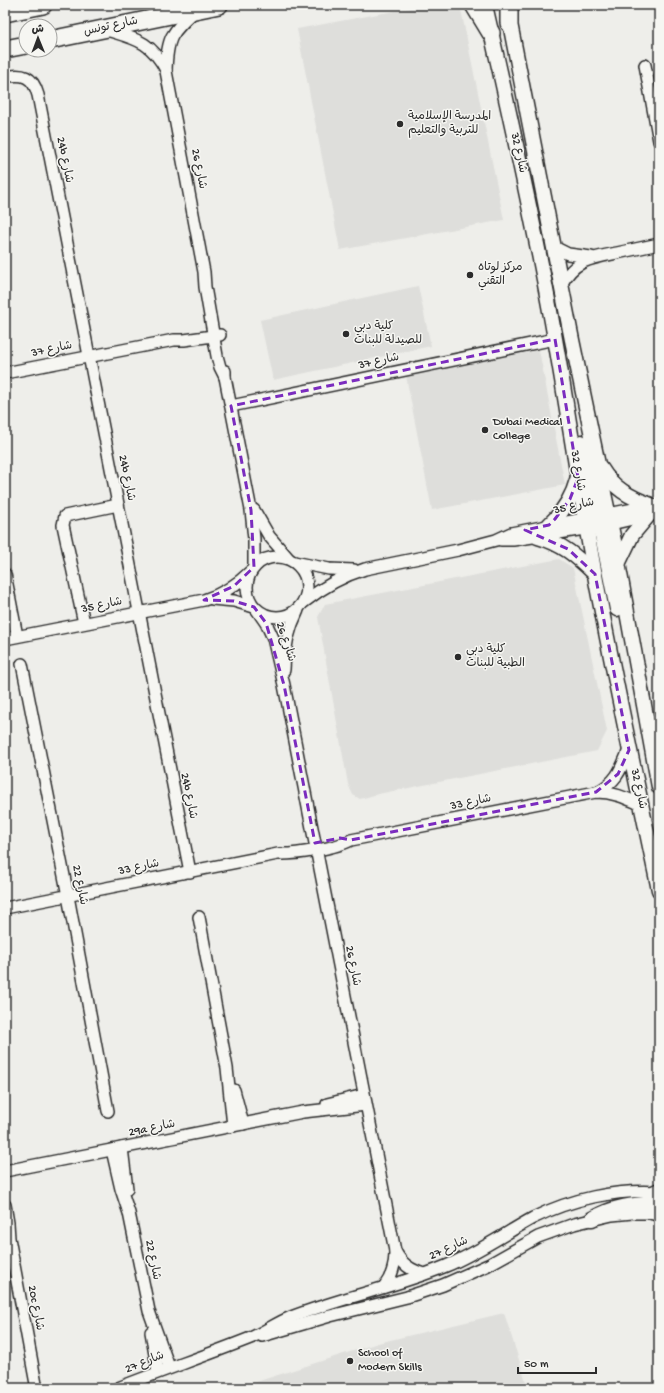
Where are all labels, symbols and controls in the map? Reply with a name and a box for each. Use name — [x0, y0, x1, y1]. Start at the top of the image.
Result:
street label: شارع تونس — [83, 14, 139, 40]
north arrow — [18, 18, 58, 58]
text: ش — [32, 24, 44, 36]
place label: المدرسة الإسلامية للتربية والتعليم — [408, 110, 491, 138]
marker: المدرسة الإسلامية للتربية والتعليم — [395, 119, 405, 129]
street label: شارع 32 — [507, 131, 529, 174]
street label: 24b شارع — [53, 136, 75, 184]
street label: شارع 26 — [187, 148, 209, 190]
place label: مركز لوتاه التقني — [478, 261, 523, 291]
marker: مركز لوتاه التقني — [465, 270, 475, 280]
place label: كلية دبي للصيدلة للبنات — [354, 320, 422, 348]
marker: كلية دبي للصيدلة للبنات — [341, 329, 351, 339]
street label: شارع 37 — [29, 339, 74, 361]
street label: شارع 37 — [356, 351, 401, 373]
place label: Dubai Medical College — [492, 416, 563, 444]
marker: Dubai Medical College — [480, 425, 490, 435]
street label: شارع 32 — [567, 449, 587, 492]
street label: 24b شارع — [115, 454, 137, 502]
street label: شارع 35 — [551, 496, 596, 518]
street label: شارع 35 — [79, 595, 124, 617]
street label: شارع 26 — [272, 620, 298, 664]
place label: كلية دبي الطبية للبنات — [466, 643, 525, 671]
marker: كلية دبي الطبية للبنات — [453, 652, 463, 662]
street label: شارع 32 — [627, 767, 649, 810]
street label: 24b شارع — [177, 772, 199, 820]
street label: شارع 33 — [448, 792, 493, 814]
street label: شارع 33 — [116, 857, 161, 879]
street label: شارع 22 — [68, 864, 90, 906]
street label: شارع 26 — [341, 945, 363, 987]
street label: 29a شارع — [127, 1118, 177, 1140]
street label: شارع 27 — [427, 1234, 471, 1264]
street label: شارع 22 — [141, 1239, 163, 1281]
street label: 20c شارع — [24, 1284, 46, 1332]
place label: School of Modern Skills — [358, 1347, 422, 1375]
street label: شارع 27 — [123, 1349, 167, 1377]
scale bar — [518, 1349, 596, 1375]
marker: School of Modern Skills — [345, 1356, 355, 1366]
text: 50 m — [524, 1358, 549, 1372]

